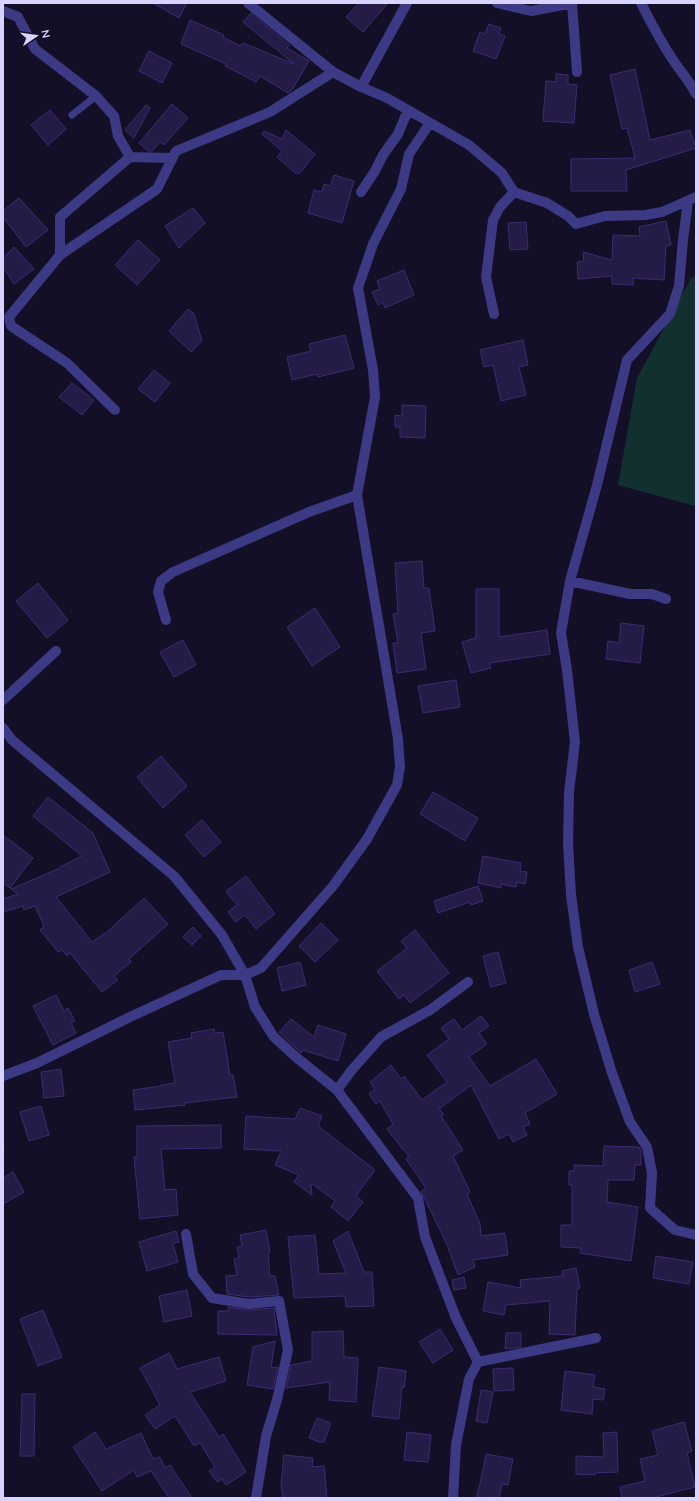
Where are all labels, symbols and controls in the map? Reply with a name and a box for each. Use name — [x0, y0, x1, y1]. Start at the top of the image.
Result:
north arrow — [16, 16, 56, 56]
text: N — [38, 28, 53, 39]

